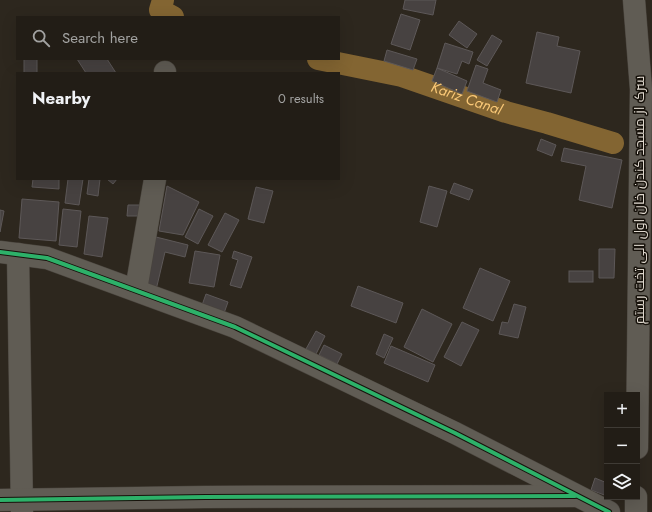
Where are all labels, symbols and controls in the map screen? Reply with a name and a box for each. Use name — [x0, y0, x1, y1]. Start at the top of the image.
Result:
search box — [16, 16, 340, 60]
icon: search — [30, 27, 52, 49]
text: Search here — [62, 27, 138, 49]
water label: Kariz Canal — [428, 76, 506, 121]
street label: سرک از مسجد کندن خان اول الی تخت رستم — [629, 76, 649, 324]
text: Nearby — [32, 86, 90, 110]
text: 0 results — [278, 89, 324, 108]
map controls — [604, 392, 640, 500]
button: + — [604, 392, 640, 428]
button: − — [604, 428, 640, 464]
button: layers — [604, 464, 640, 500]

